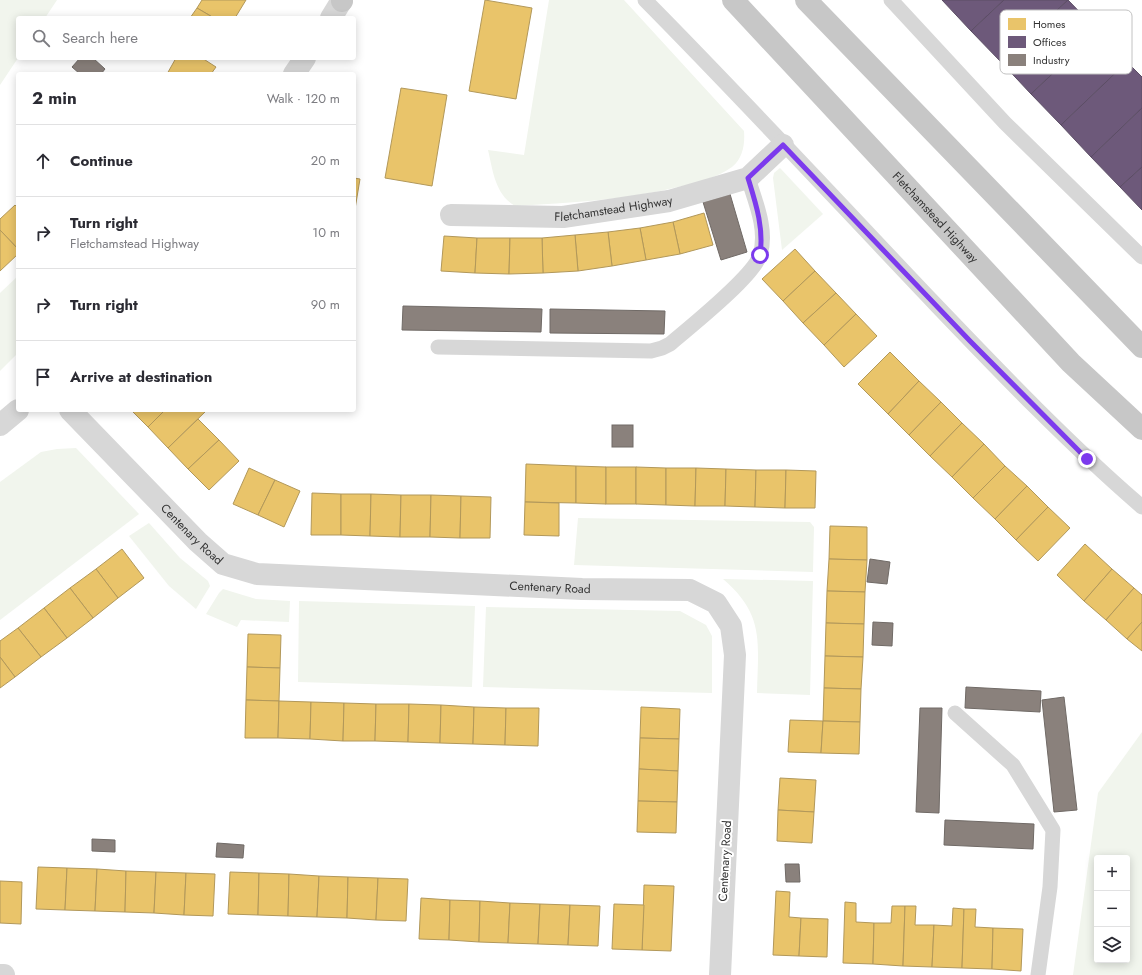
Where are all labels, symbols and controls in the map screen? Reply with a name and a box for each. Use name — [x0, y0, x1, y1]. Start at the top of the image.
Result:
legend — [1000, 10, 1132, 74]
search box — [16, 16, 356, 60]
text: Homes — [1033, 16, 1066, 32]
icon: search — [30, 27, 52, 49]
text: Search here — [62, 27, 138, 49]
text: Offices — [1033, 34, 1067, 50]
text: Industry — [1033, 52, 1070, 68]
text: 2 min — [32, 86, 77, 110]
text: Walk · 120 m — [267, 89, 340, 108]
icon: ahead — [32, 150, 54, 172]
text: Continue — [70, 150, 133, 172]
text: 20 m — [311, 151, 340, 170]
street label: Fletchamstead Highway — [888, 168, 983, 268]
street label: Fletchamstead Highway — [554, 191, 675, 226]
text: Turn right — [70, 212, 138, 234]
icon: right — [32, 222, 54, 244]
text: 10 m — [312, 223, 340, 242]
text: Fletchamstead Highway — [70, 234, 199, 253]
route start — [751, 246, 769, 264]
icon: right — [32, 294, 54, 316]
text: Turn right — [70, 294, 138, 316]
text: 90 m — [311, 295, 340, 314]
icon: arrive — [32, 366, 54, 388]
text: Arrive at destination — [70, 366, 212, 388]
route end — [1078, 450, 1096, 468]
street label: Centenary Road — [156, 500, 227, 569]
street label: Centenary Road — [509, 577, 591, 598]
street label: Centenary Road — [714, 820, 736, 902]
map controls — [1094, 855, 1130, 963]
button: + — [1094, 855, 1130, 891]
button: − — [1094, 891, 1130, 927]
button: layers — [1094, 927, 1130, 963]

